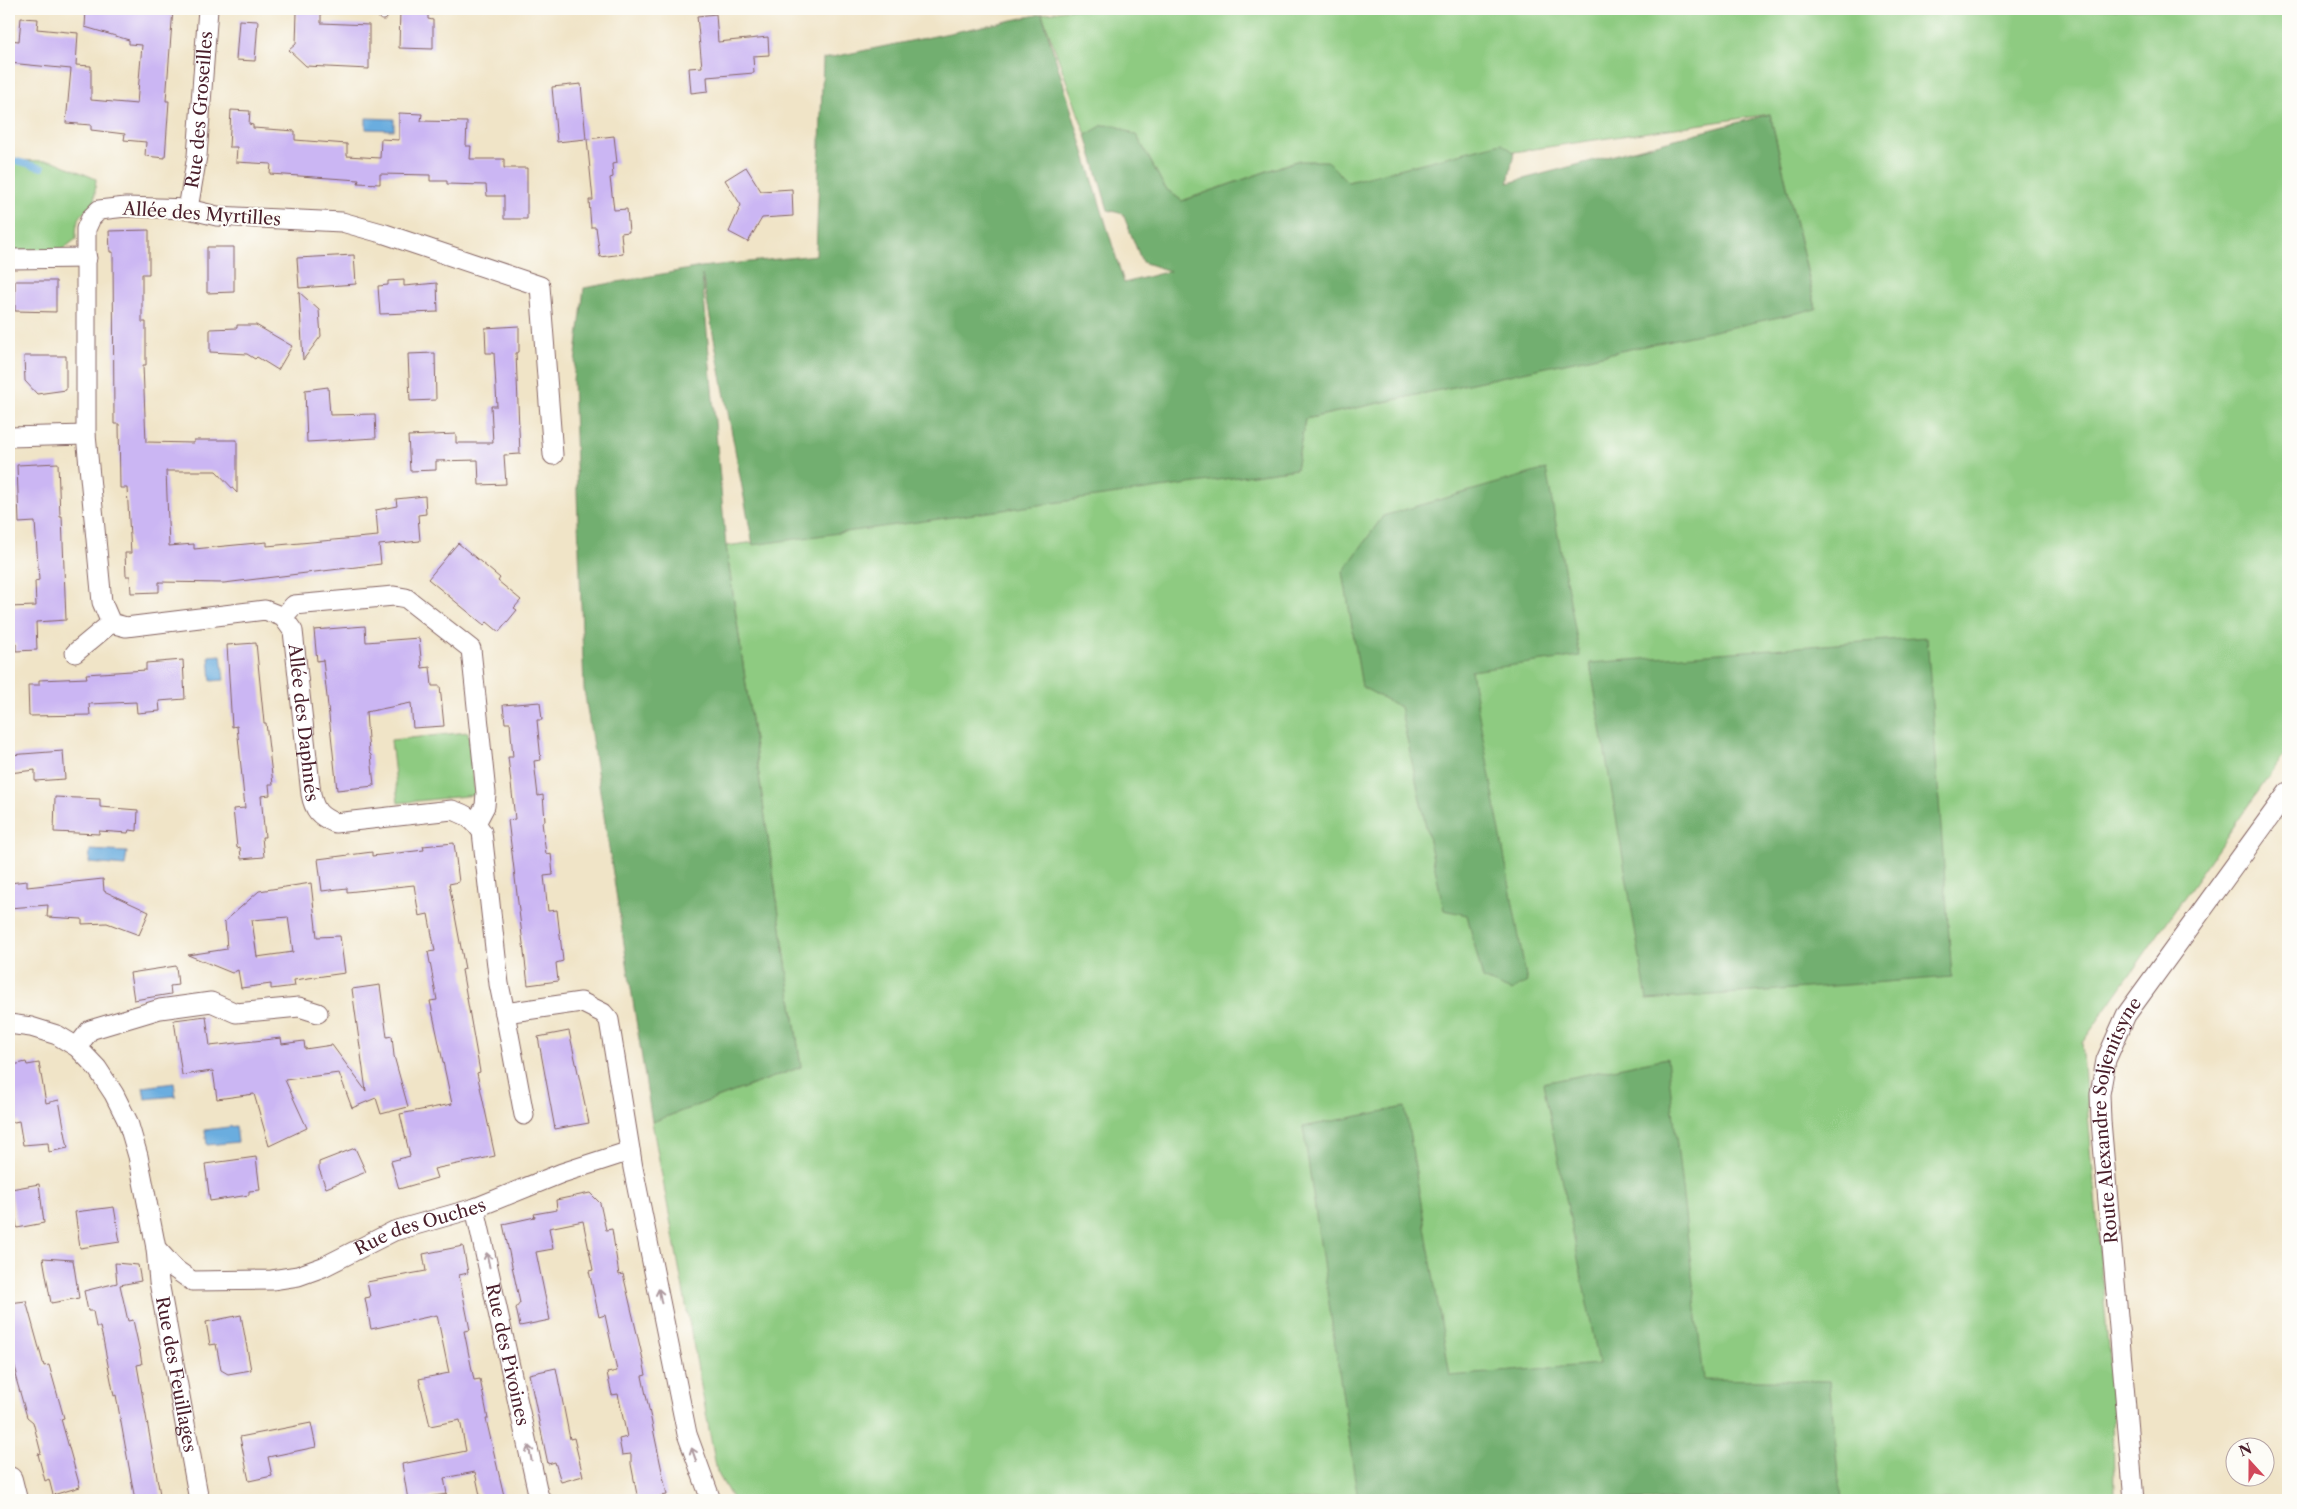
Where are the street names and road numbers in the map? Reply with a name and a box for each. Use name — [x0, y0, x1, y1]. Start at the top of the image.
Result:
street label: Rue des Groseilles — [181, 30, 217, 190]
street label: Allée des Myrtilles — [121, 197, 282, 231]
street label: Allée des Daphnés — [283, 642, 323, 804]
street label: Route Alexandre Soljenitsyne — [2089, 993, 2146, 1244]
street label: Rue des Ouches — [351, 1194, 489, 1260]
street label: Rue des Pivoines — [481, 1281, 534, 1428]
street label: Rue des Feuillages — [151, 1295, 201, 1454]

